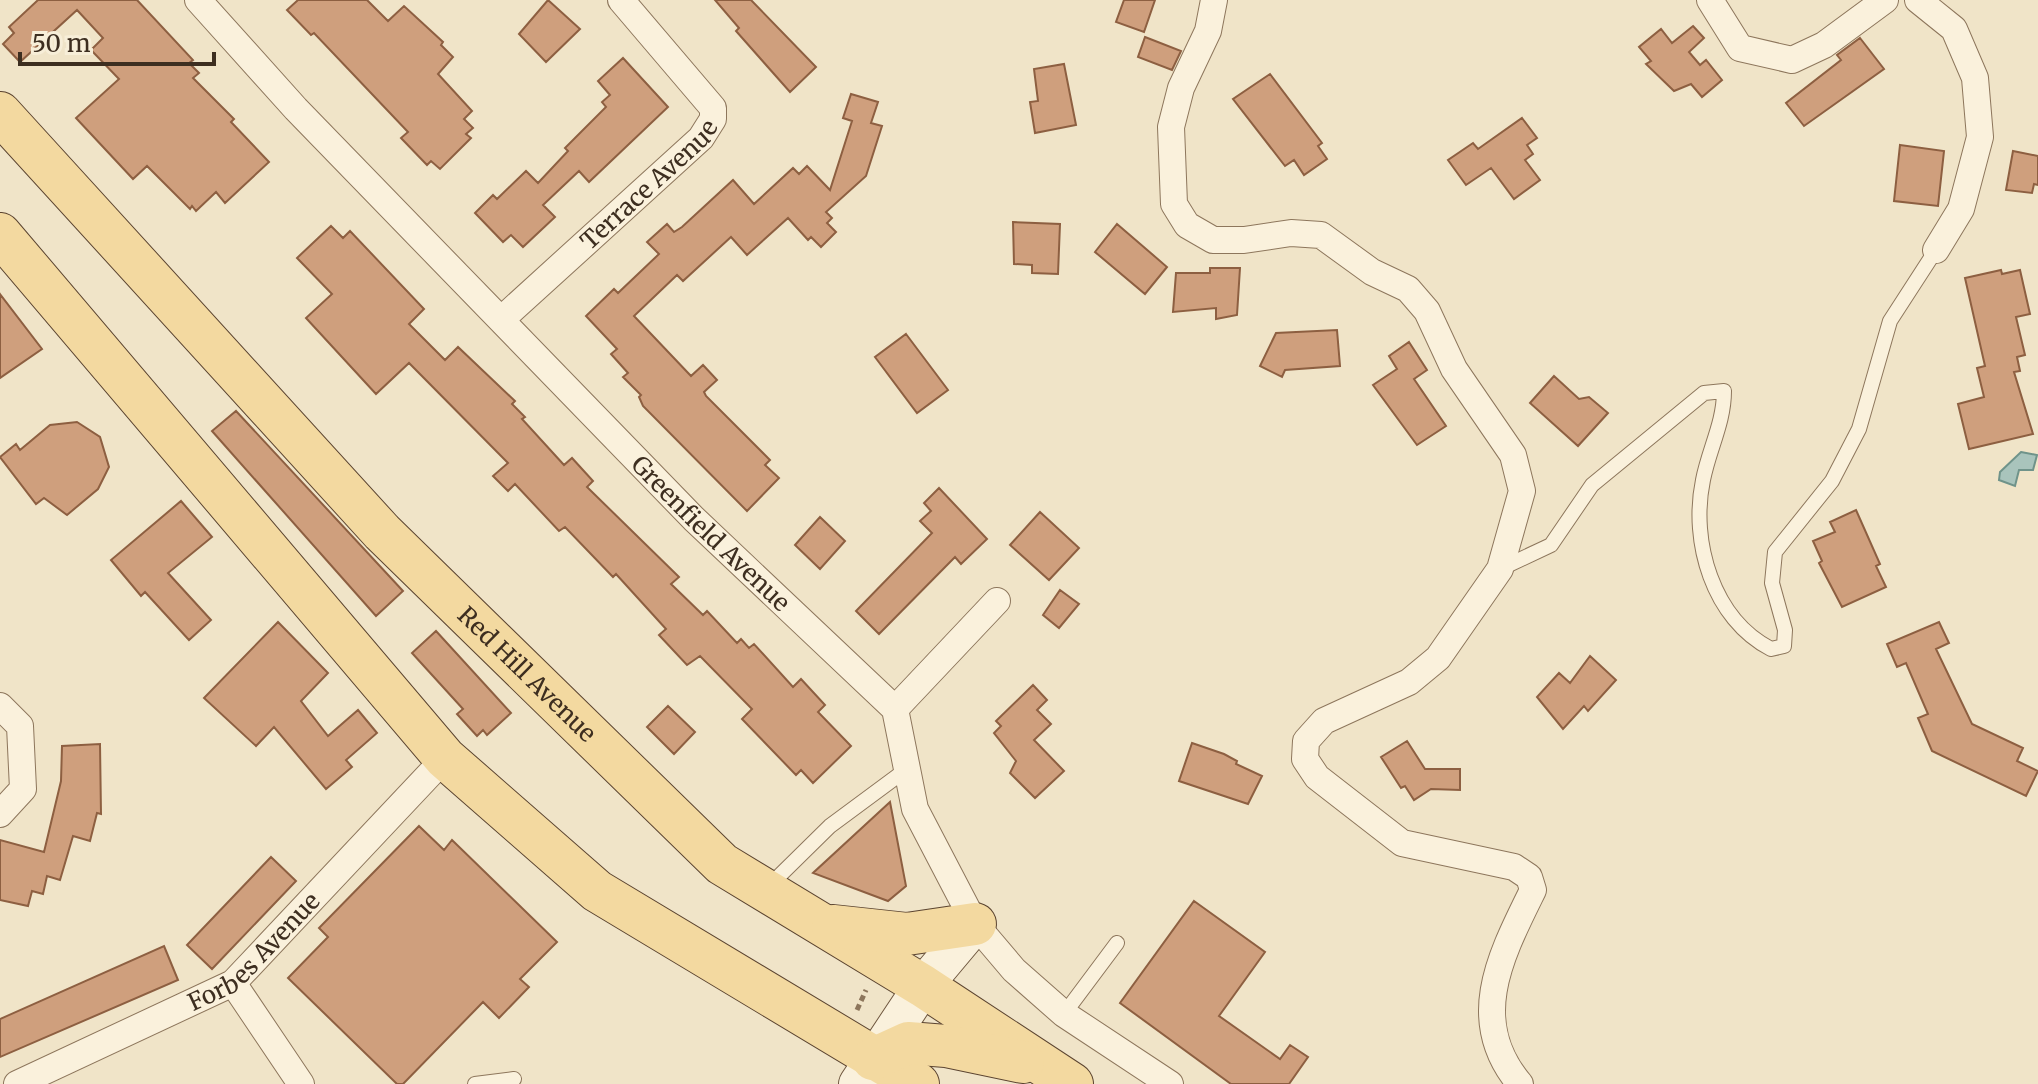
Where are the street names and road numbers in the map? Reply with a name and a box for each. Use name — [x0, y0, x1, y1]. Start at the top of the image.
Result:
street label: Terrace Avenue — [573, 114, 724, 256]
street label: Greenfield Avenue — [625, 449, 797, 618]
street label: Red Hill Avenue — [452, 599, 603, 748]
street label: Forbes Avenue — [183, 885, 326, 1017]

